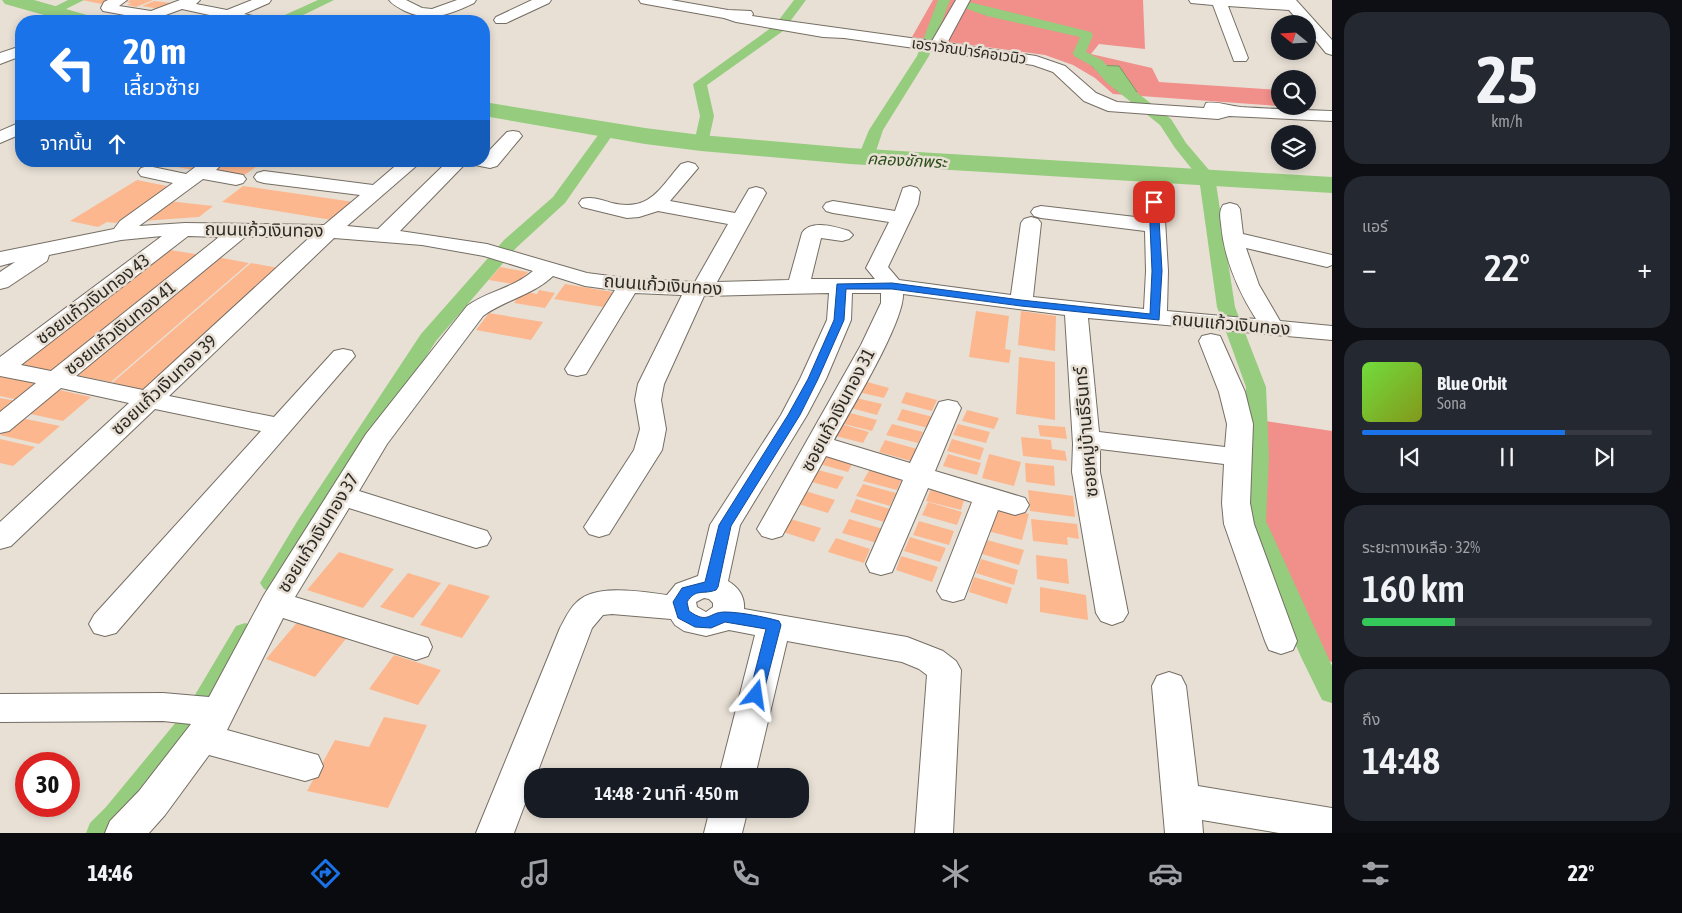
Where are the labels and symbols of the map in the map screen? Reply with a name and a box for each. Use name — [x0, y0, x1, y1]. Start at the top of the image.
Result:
north arrow — [1271, 15, 1316, 60]
street label: เอราวัณปาร์คอเวนิว — [911, 34, 1028, 67]
water label: คลองชักพระ — [867, 149, 949, 171]
pin — [1133, 181, 1175, 223]
street label: ถนนแก้วเงินทอง — [204, 218, 324, 241]
street label: ซอยแก้วเงินทอง 43 — [32, 249, 154, 348]
street label: ถนนแก้วเงินทอง — [603, 270, 723, 299]
street label: ซอยแก้วเงินทอง 41 — [60, 276, 179, 379]
street label: ถนนแก้วเงินทอง — [1171, 308, 1291, 339]
street label: ซอยแก้วเงินทอง 39 — [107, 330, 221, 439]
street label: ซอยแก้วเงินทอง 31 — [796, 345, 879, 475]
street label: ซอยหมู่บ้านธีรินทร์ — [1069, 365, 1104, 498]
street label: ซอยแก้วเงินทอง 37 — [272, 469, 363, 596]
position arrow — [729, 668, 781, 720]
speed limit sign: 30 — [15, 752, 80, 817]

